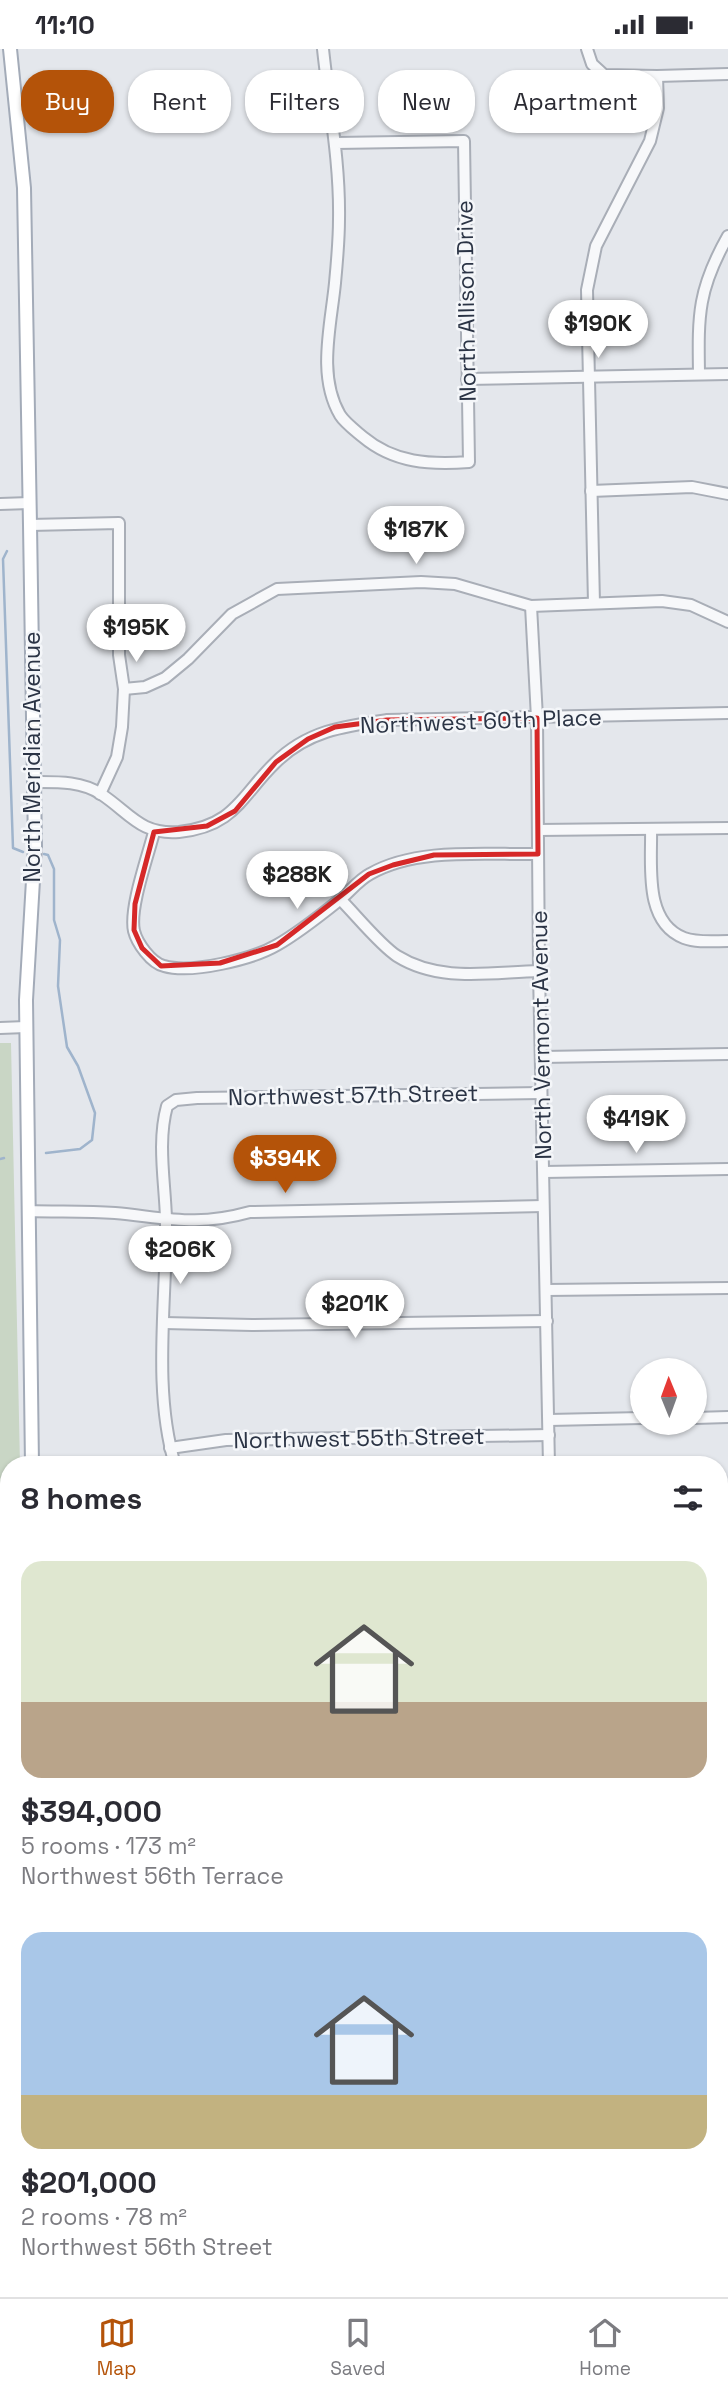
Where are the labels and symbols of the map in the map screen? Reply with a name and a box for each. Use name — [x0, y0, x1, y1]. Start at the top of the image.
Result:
street label: North Allison Drive — [449, 200, 483, 402]
pin: $190K — [549, 301, 647, 360]
pin: $187K — [367, 507, 465, 566]
pin: $195K — [87, 605, 185, 664]
street label: North Meridian Avenue — [17, 631, 47, 883]
street label: Northwest 60th Place — [360, 702, 602, 740]
pin: $288K — [248, 851, 346, 911]
street label: North Vermont Avenue — [524, 910, 558, 1160]
street label: Northwest 57th Street — [228, 1078, 478, 1112]
pin: $419K — [587, 1095, 685, 1155]
pin: $394K — [236, 1135, 334, 1195]
pin: $206K — [131, 1227, 229, 1286]
pin: $201K — [306, 1281, 404, 1340]
north arrow — [630, 1358, 707, 1435]
street label: Northwest 55th Street — [233, 1421, 485, 1455]

